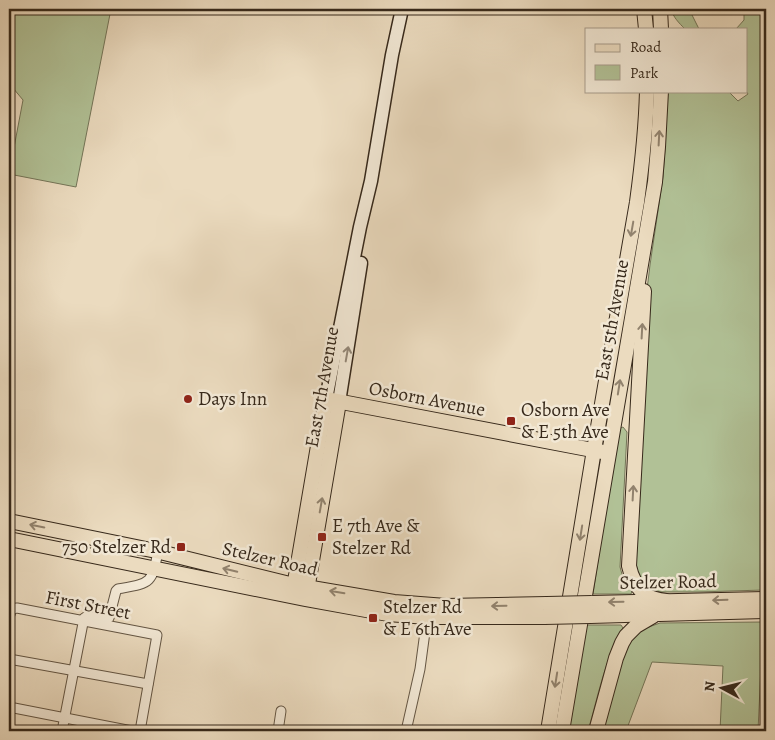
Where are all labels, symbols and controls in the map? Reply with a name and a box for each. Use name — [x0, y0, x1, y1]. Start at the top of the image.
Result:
legend — [585, 28, 748, 92]
text: Road — [630, 37, 662, 57]
text: Park — [630, 63, 659, 83]
one-way arrow — [654, 131, 663, 147]
one-way arrow — [627, 221, 637, 237]
street label: East 5th Avenue — [589, 258, 635, 382]
one-way arrow — [637, 323, 646, 339]
street label: East 7th Avenue — [299, 325, 345, 449]
one-way arrow — [342, 346, 352, 362]
street label: Osborn Avenue — [367, 375, 487, 423]
one-way arrow — [615, 380, 625, 396]
place label: Days Inn — [198, 386, 267, 412]
marker: Days Inn — [182, 393, 194, 405]
place label: Osborn Ave & E 5th Ave — [521, 397, 610, 445]
marker: Osborn Ave & E 5th Ave — [505, 415, 517, 427]
one-way arrow — [629, 485, 638, 501]
one-way arrow — [317, 497, 327, 513]
place label: E 7th Ave & Stelzer Rd — [332, 513, 420, 561]
one-way arrow — [29, 521, 45, 531]
one-way arrow — [575, 524, 585, 540]
marker: E 7th Ave & Stelzer Rd — [316, 531, 328, 543]
place label: 750 Stelzer Rd — [62, 534, 172, 560]
street label: Stelzer Road — [220, 535, 321, 583]
marker: 750 Stelzer Rd — [175, 541, 187, 553]
one-way arrow — [222, 564, 238, 574]
street label: Stelzer Road — [619, 568, 718, 596]
street label: First Street — [43, 584, 133, 626]
one-way arrow — [329, 587, 345, 597]
place label: Stelzer Rd & E 6th Ave — [383, 594, 471, 642]
one-way arrow — [713, 595, 729, 605]
one-way arrow — [608, 597, 624, 607]
one-way arrow — [491, 601, 507, 610]
marker: Stelzer Rd & E 6th Ave — [367, 612, 379, 624]
north arrow — [698, 662, 748, 712]
one-way arrow — [551, 672, 561, 688]
text: N — [700, 680, 720, 693]

